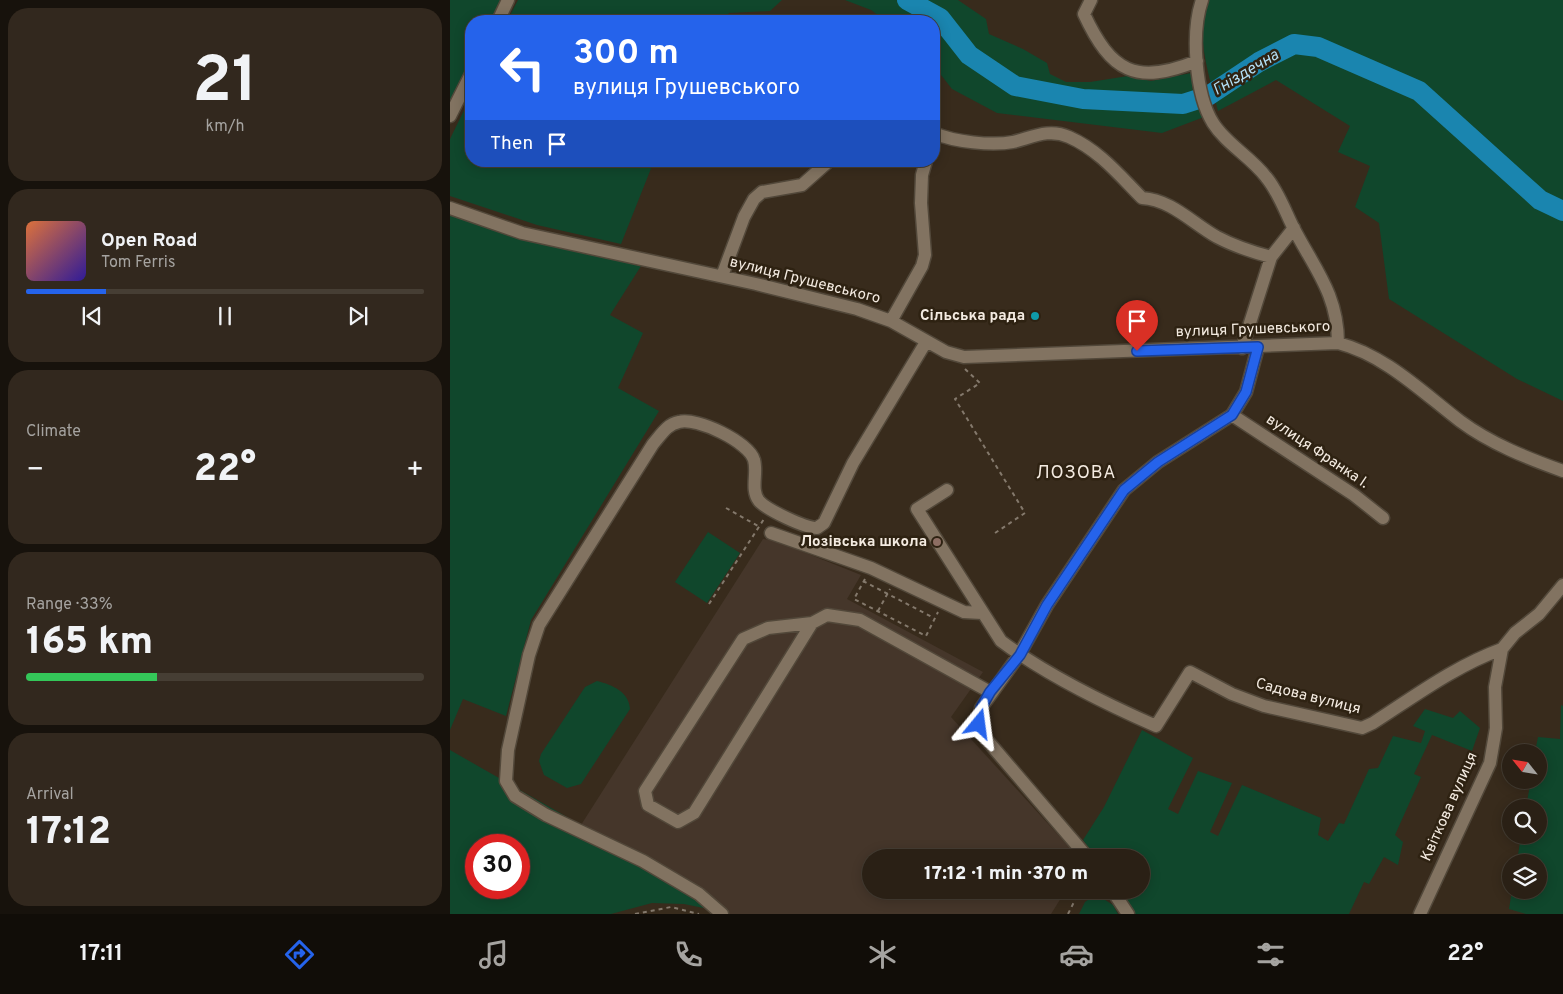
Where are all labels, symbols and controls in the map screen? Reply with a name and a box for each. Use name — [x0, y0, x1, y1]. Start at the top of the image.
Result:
text: 300 m — [573, 32, 679, 76]
icon: left — [490, 35, 555, 100]
text: 21 — [192, 43, 258, 125]
water label: Гніздечна — [1209, 45, 1283, 101]
text: вулиця Грушевського — [573, 75, 800, 102]
text: km/h — [206, 117, 244, 137]
icon: arrive — [543, 130, 571, 158]
text: Then — [490, 132, 533, 156]
text: Open Road — [101, 229, 197, 253]
text: Tom Ferris — [101, 253, 175, 273]
street label: вулиця Грушевського — [728, 253, 882, 309]
pin — [1116, 300, 1158, 351]
icon: previous — [78, 302, 106, 330]
icon: pause — [211, 302, 239, 330]
icon: next — [344, 302, 372, 330]
place label: Сільська рада — [920, 307, 1025, 326]
icon: arrive — [1123, 307, 1151, 335]
marker: Сільська рада — [1029, 310, 1041, 322]
street label: вулиця Грушевського — [1175, 318, 1331, 342]
street label: вулиця Франка І. — [1262, 411, 1372, 493]
text: Climate — [26, 422, 81, 442]
text: 22° — [194, 446, 256, 495]
text: − — [26, 453, 44, 489]
text: + — [406, 453, 424, 489]
district label: ЛОЗОВА — [1036, 462, 1116, 485]
place label: Лозівська школа — [800, 533, 927, 552]
marker: Лозівська школа — [931, 536, 943, 548]
text: Range · 33% — [26, 595, 113, 615]
text: 165 km — [26, 619, 153, 668]
street label: Садова вулиця — [1253, 675, 1363, 719]
position arrow — [952, 697, 1004, 749]
north arrow — [1502, 744, 1548, 789]
map controls — [1502, 744, 1547, 899]
street label: Квіткова вулиця — [1417, 750, 1483, 864]
text: Arrival — [26, 785, 74, 805]
button: search — [1502, 799, 1547, 844]
text: 17:12 — [26, 809, 111, 858]
speed limit sign: 30 — [465, 834, 530, 899]
button: layers — [1502, 854, 1547, 899]
text: 17:12 · 1 min · 370 m — [924, 862, 1088, 886]
icon: directions — [282, 937, 317, 972]
icon: music — [476, 937, 511, 972]
icon: phone — [671, 937, 706, 972]
icon: climate — [865, 937, 900, 972]
icon: car — [1059, 937, 1094, 972]
icon: filters — [1253, 937, 1288, 972]
text: 17:11 — [80, 941, 123, 968]
text: 22° — [1447, 941, 1483, 968]

